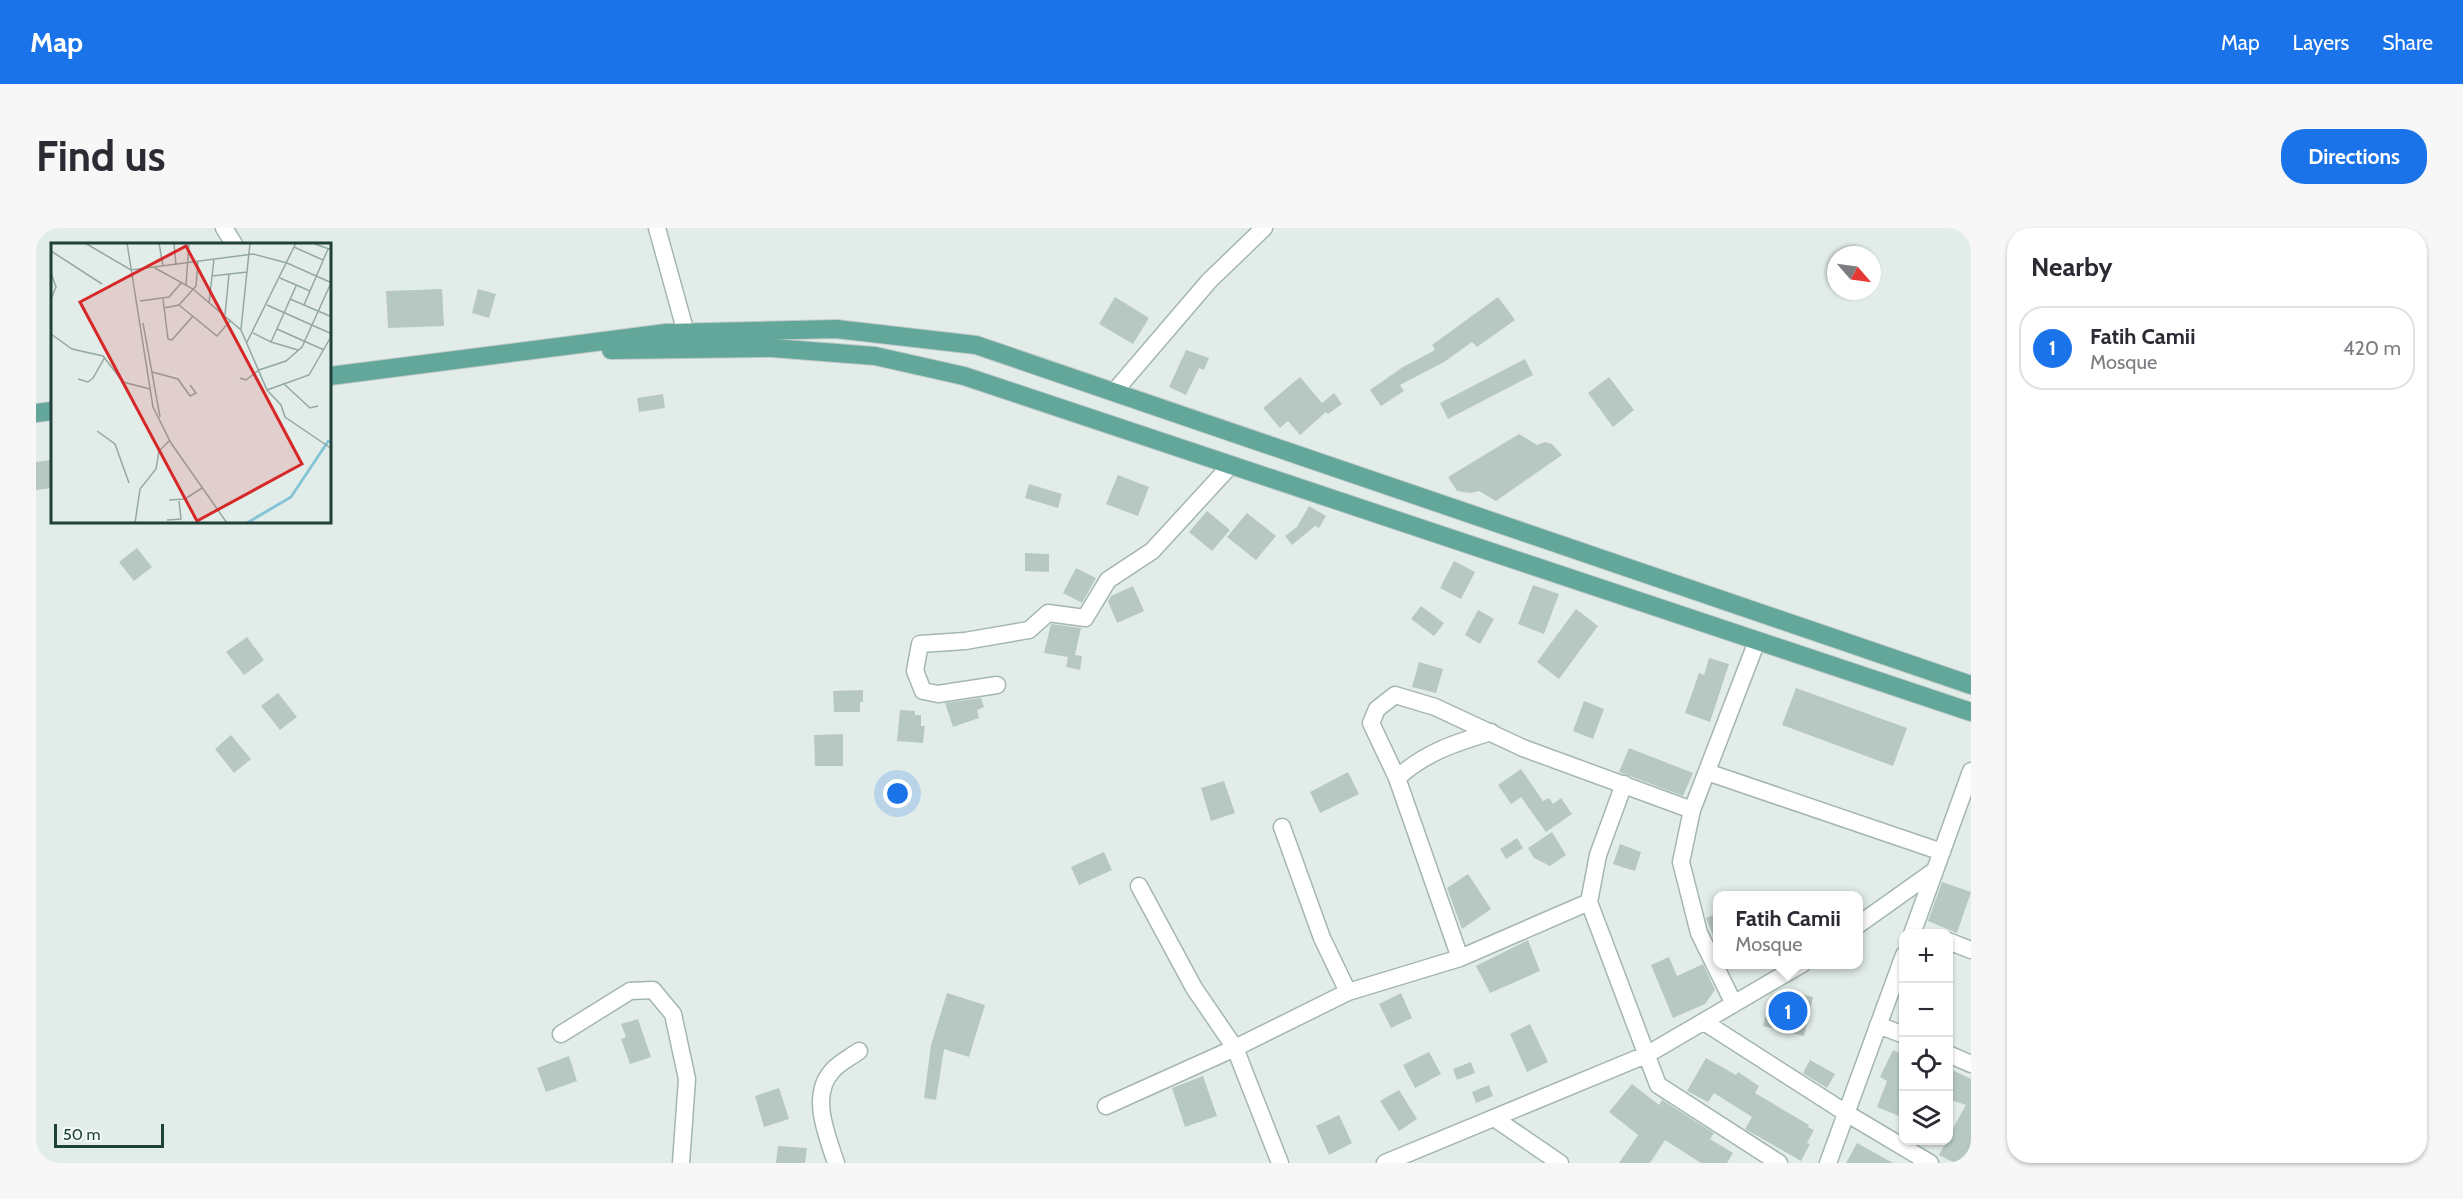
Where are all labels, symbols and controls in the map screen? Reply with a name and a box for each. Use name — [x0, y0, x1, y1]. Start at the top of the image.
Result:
text: Map — [30, 25, 83, 59]
text: Map — [2221, 30, 2260, 55]
text: Layers — [2293, 30, 2349, 55]
text: Share — [2382, 30, 2433, 55]
button: Directions — [2281, 129, 2427, 184]
text: Find us — [36, 130, 165, 182]
inset map — [51, 243, 332, 524]
north arrow — [1827, 246, 1881, 300]
text: Nearby — [2031, 251, 2112, 283]
text: Fatih Camii — [2090, 323, 2195, 350]
text: 1 — [2049, 336, 2056, 360]
text: 420 m — [2343, 336, 2401, 360]
text: Mosque — [2090, 350, 2157, 374]
your location — [883, 779, 912, 808]
popup — [1713, 891, 1863, 969]
text: Fatih Camii — [1735, 905, 1841, 932]
map controls — [1899, 929, 1953, 1145]
button: + — [1899, 929, 1953, 983]
text: Mosque — [1735, 932, 1802, 956]
button: − — [1899, 983, 1953, 1037]
pin: 1 — [1768, 988, 1808, 1034]
button: locate — [1899, 1037, 1953, 1091]
button: layers — [1899, 1091, 1953, 1145]
scale bar — [54, 1121, 164, 1148]
text: 50 m — [63, 1125, 100, 1144]

